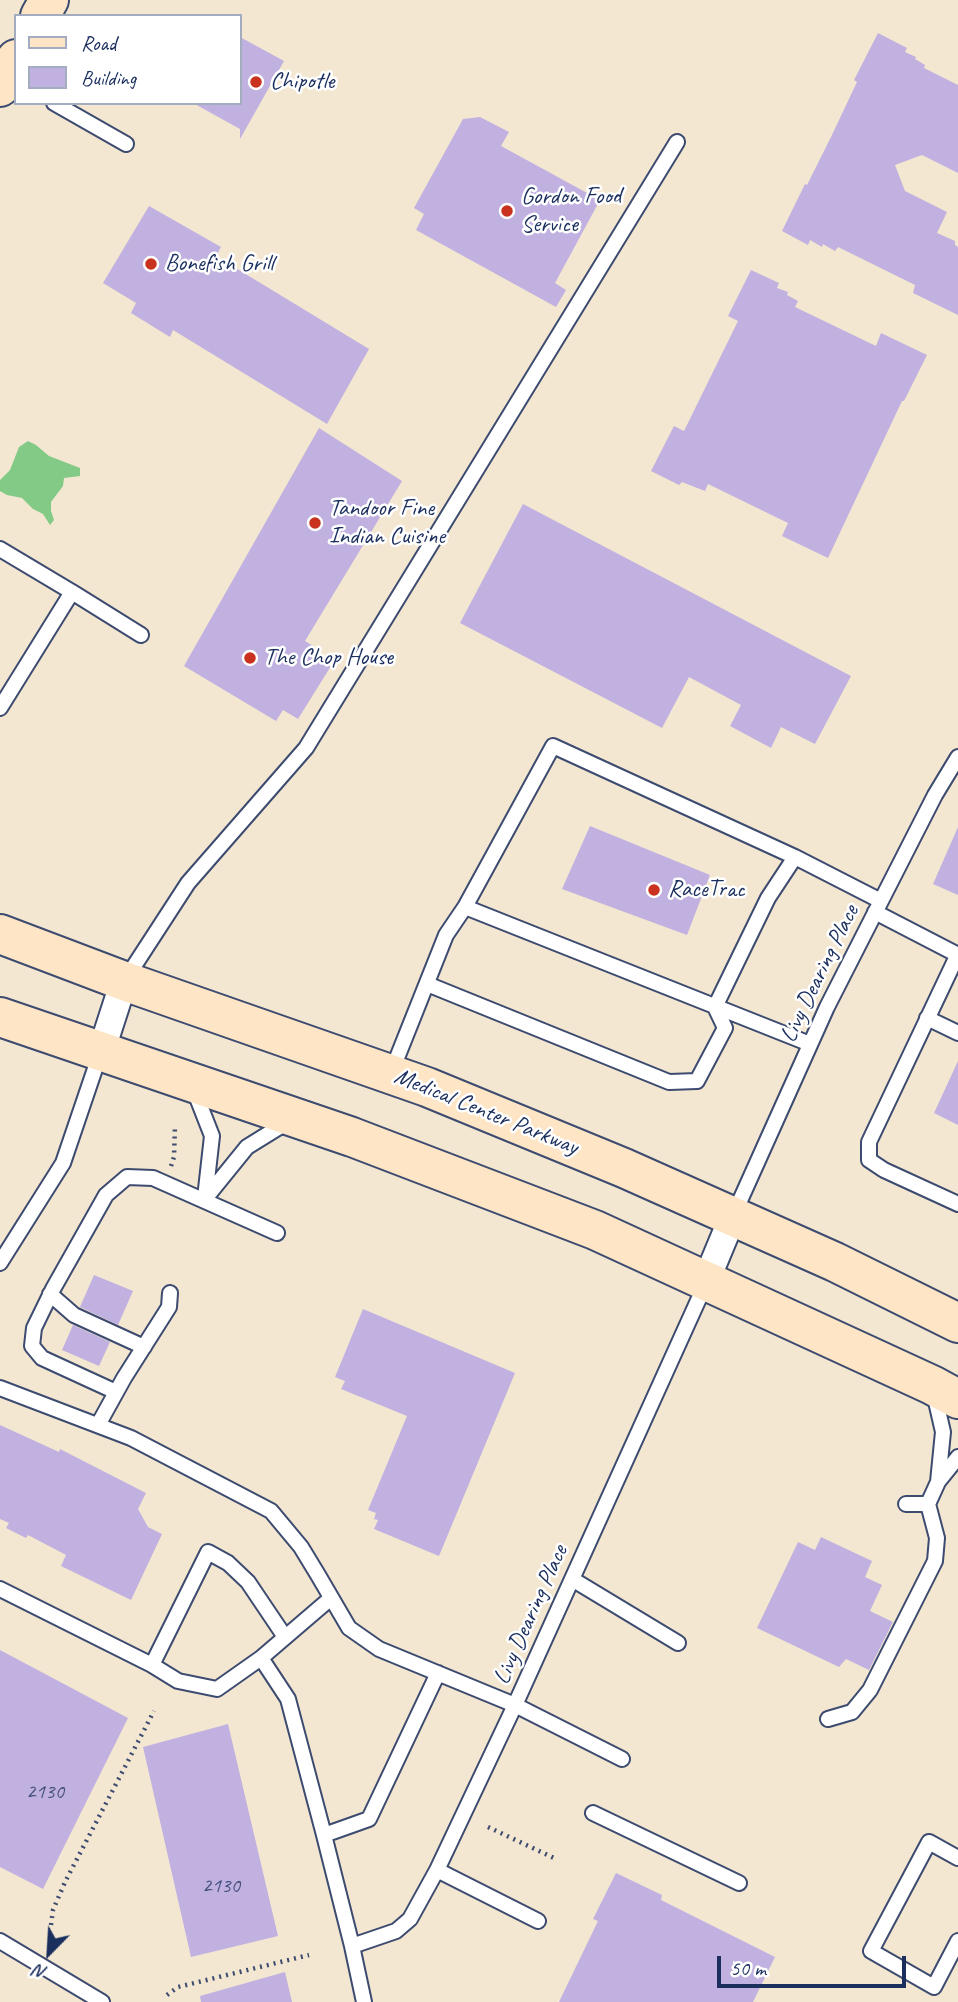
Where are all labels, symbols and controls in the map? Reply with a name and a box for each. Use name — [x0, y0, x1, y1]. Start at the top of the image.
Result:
legend — [14, 14, 242, 105]
text: Road — [81, 30, 116, 56]
text: Building — [81, 65, 136, 91]
place label: Chipotle — [270, 68, 334, 96]
marker: Chipotle — [248, 74, 264, 90]
place label: Gordon Food Service — [521, 183, 621, 239]
marker: Gordon Food Service — [499, 203, 515, 219]
place label: Bonefish Grill — [165, 250, 274, 278]
marker: Bonefish Grill — [143, 256, 159, 272]
place label: Tandoor Fine Indian Cuisine — [329, 495, 445, 551]
marker: Tandoor Fine Indian Cuisine — [307, 515, 323, 531]
place label: The Chop House — [264, 644, 393, 672]
marker: The Chop House — [242, 650, 258, 666]
place label: RaceTrac — [668, 876, 745, 904]
marker: RaceTrac — [646, 882, 662, 898]
street label: Livy Dearing Place — [774, 901, 866, 1047]
street label: Medical Center Parkway — [390, 1062, 582, 1162]
street label: Livy Dearing Place — [488, 1541, 574, 1689]
house number: 2130 — [26, 1779, 64, 1805]
house number: 2130 — [202, 1873, 240, 1899]
north arrow — [14, 1918, 84, 1988]
scale bar — [720, 1942, 909, 1986]
text: 50 m — [730, 1955, 766, 1981]
text: N — [30, 1959, 51, 1986]

